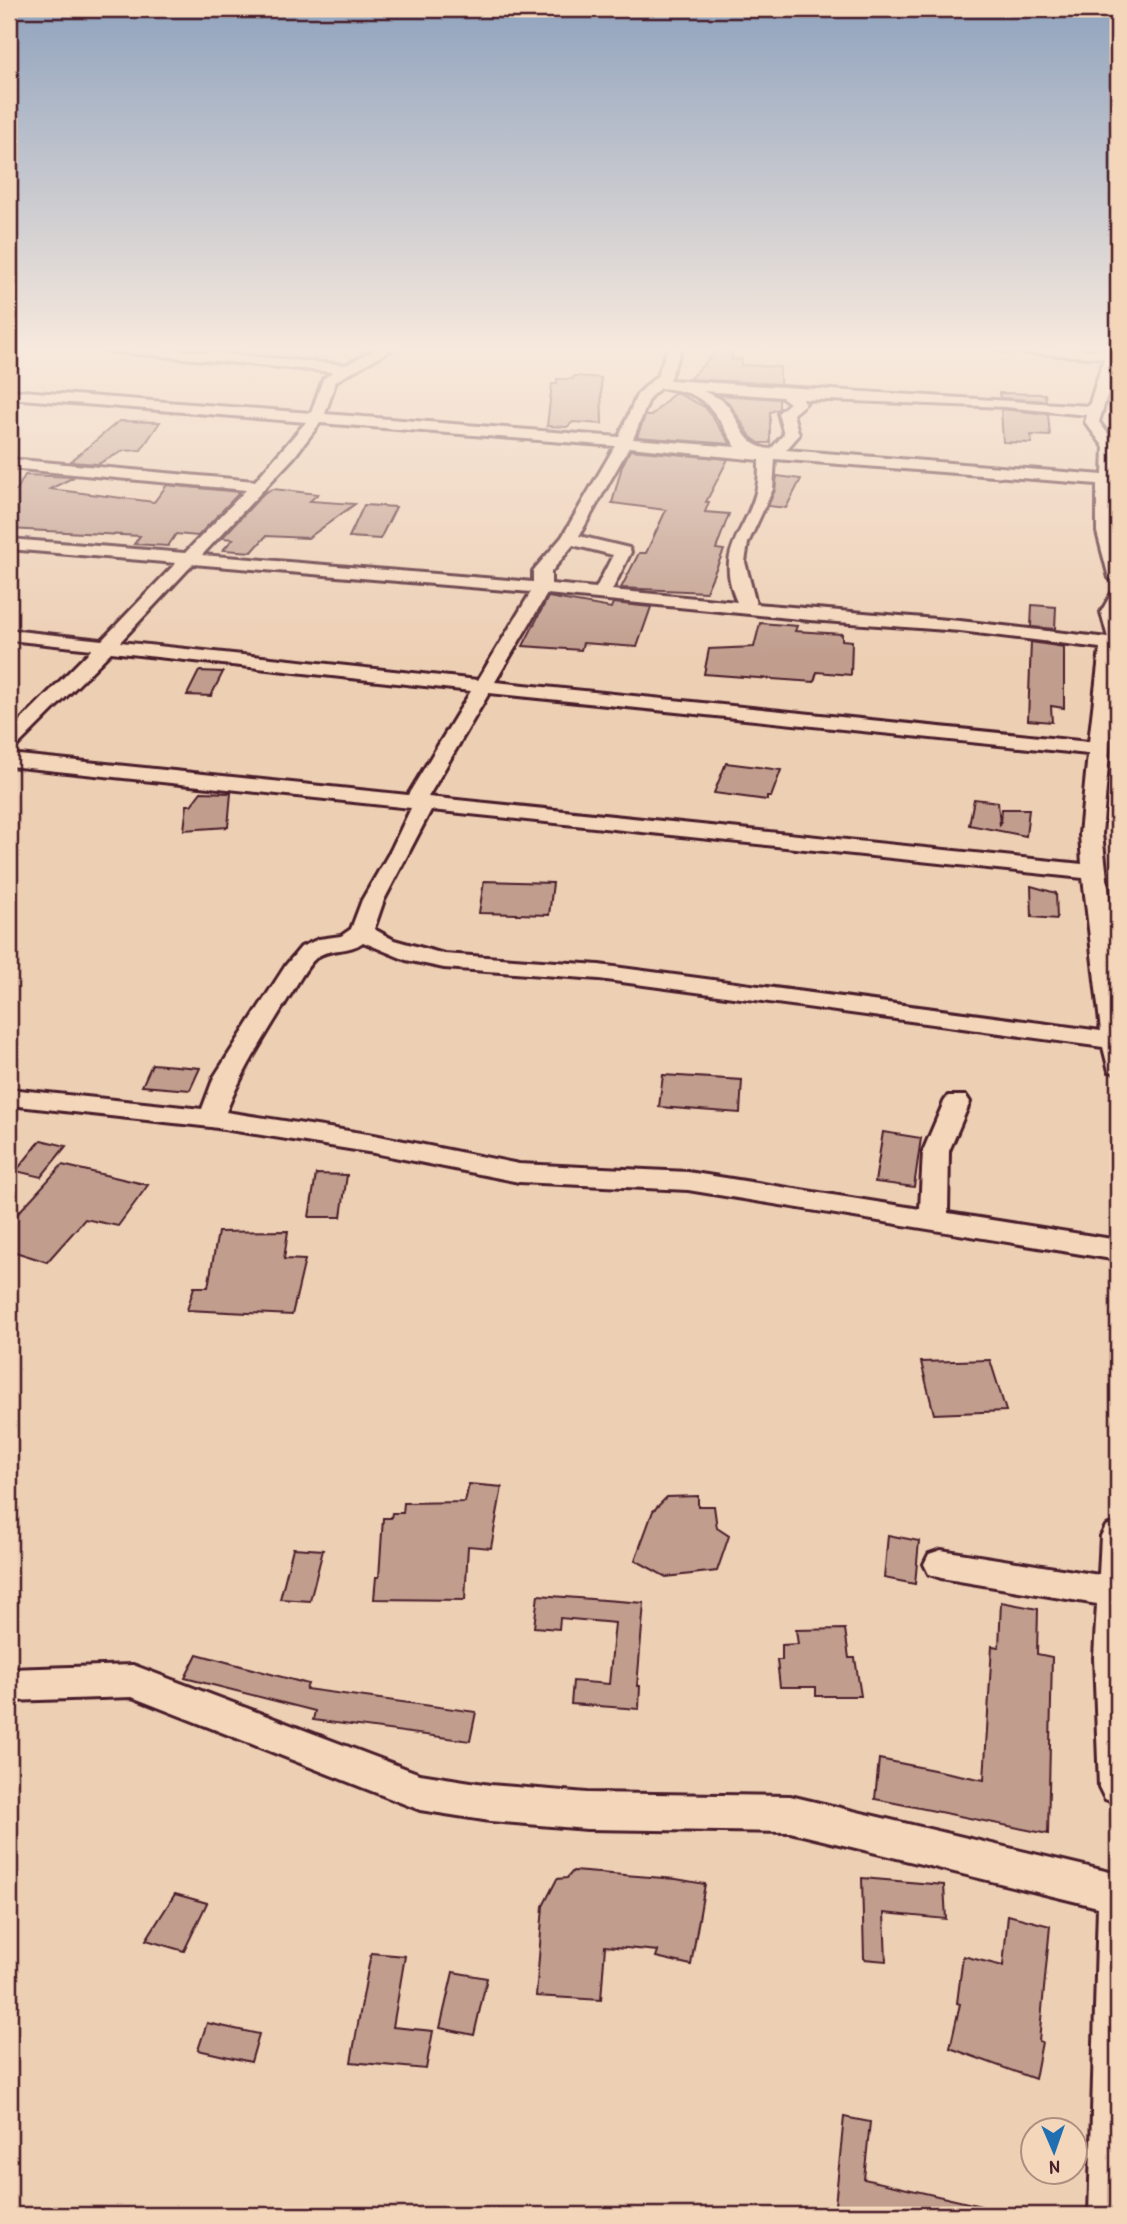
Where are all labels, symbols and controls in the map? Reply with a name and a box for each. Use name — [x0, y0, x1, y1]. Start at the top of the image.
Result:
north arrow — [1018, 2116, 1088, 2186]
text: N — [1049, 2155, 1060, 2181]

